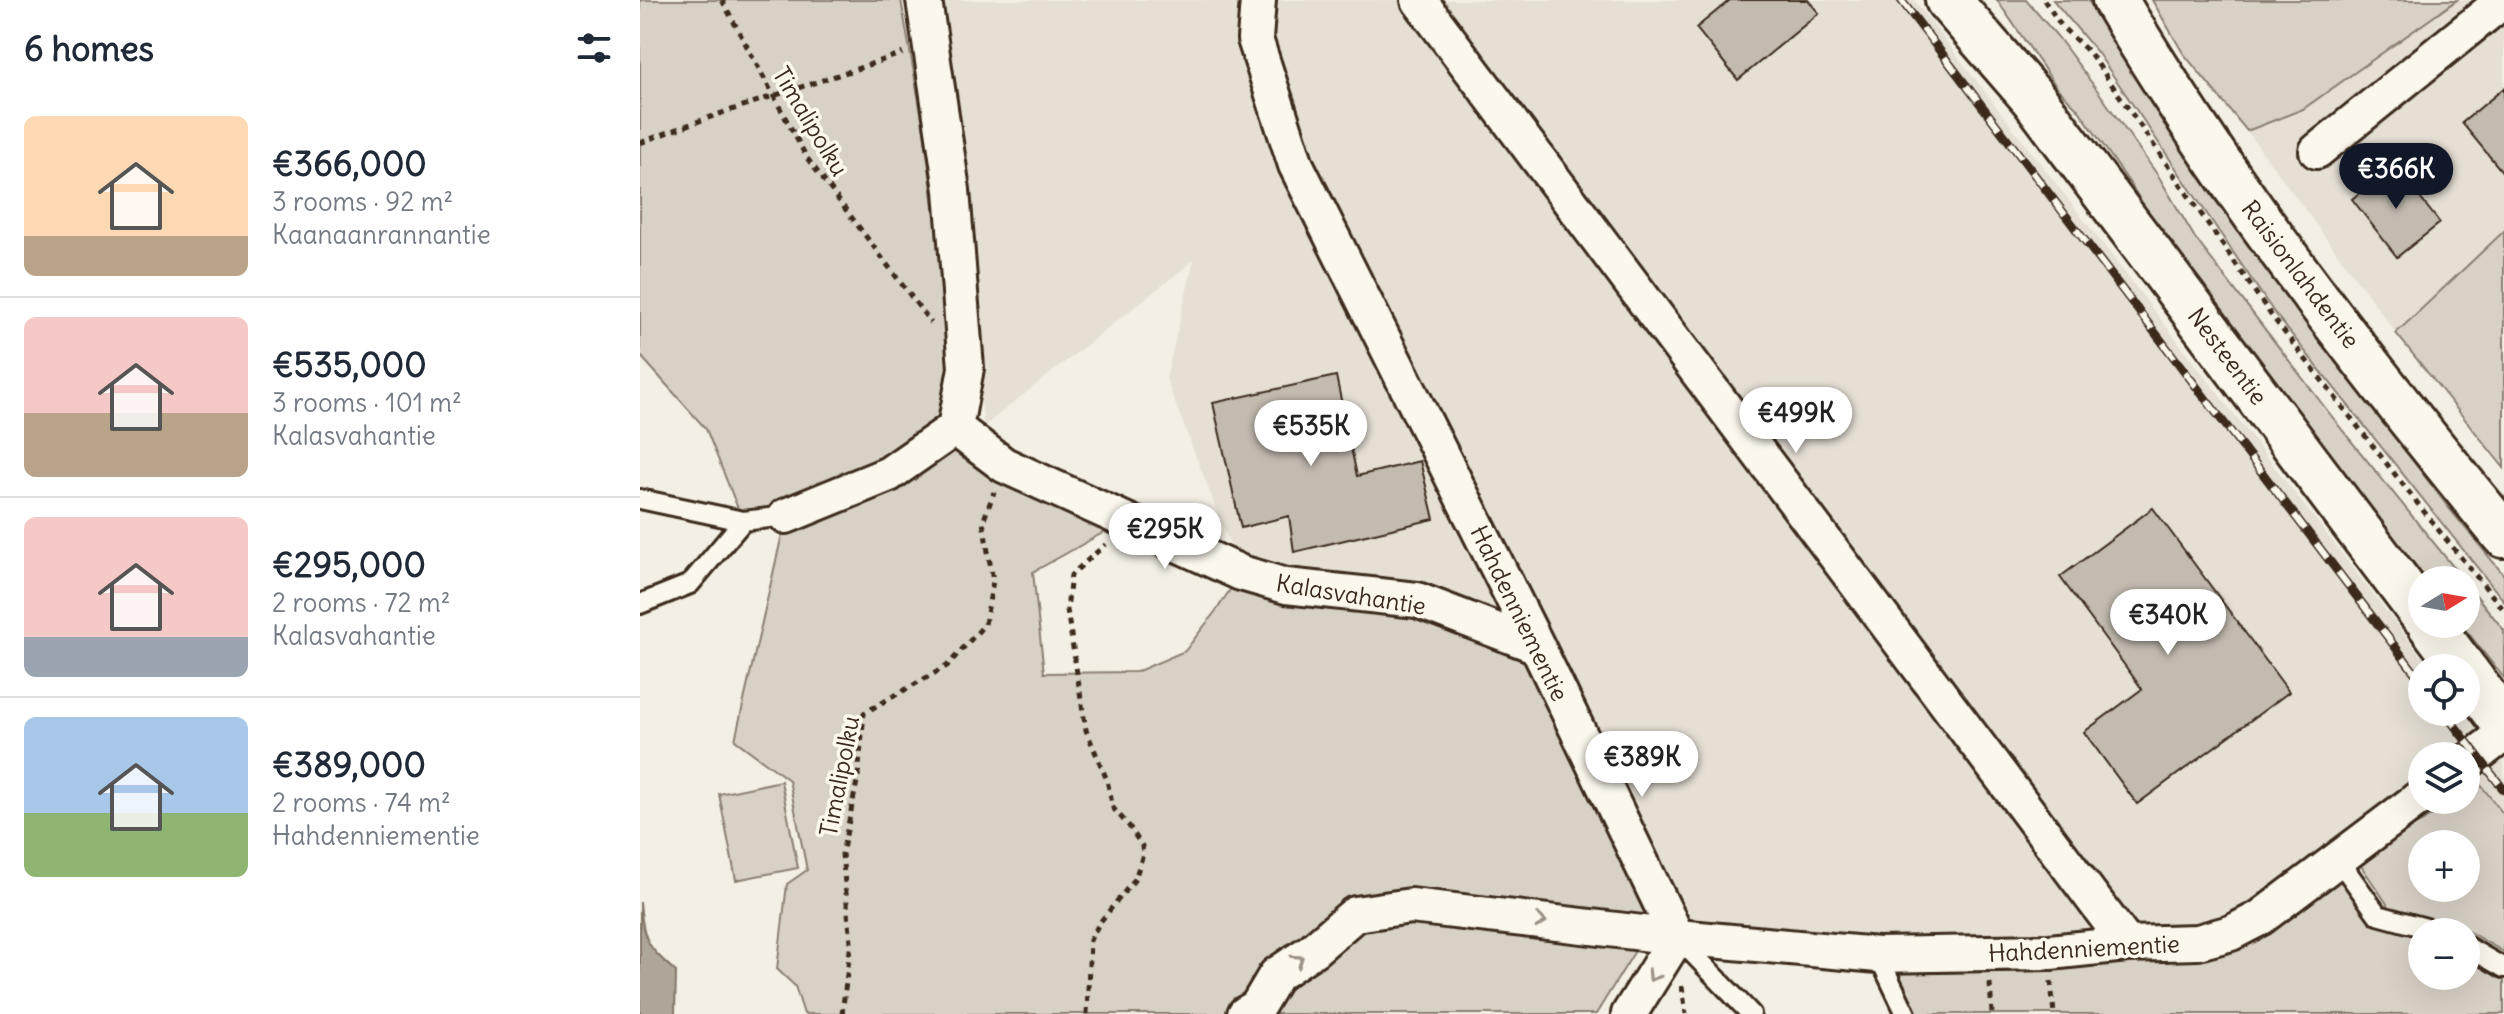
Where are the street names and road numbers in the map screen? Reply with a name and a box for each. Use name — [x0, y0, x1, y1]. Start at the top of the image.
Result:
street label: Timalipolku — [767, 61, 855, 181]
street label: Raisionlahdentie — [2236, 194, 2366, 354]
street label: Nesteentie — [2182, 301, 2274, 411]
street label: Hahdenniementie — [1464, 520, 1576, 706]
street label: Kalasvahantie — [1274, 567, 1428, 621]
street label: Timalipolku — [813, 713, 865, 839]
street label: Hahdenniementie — [1987, 928, 2181, 968]

